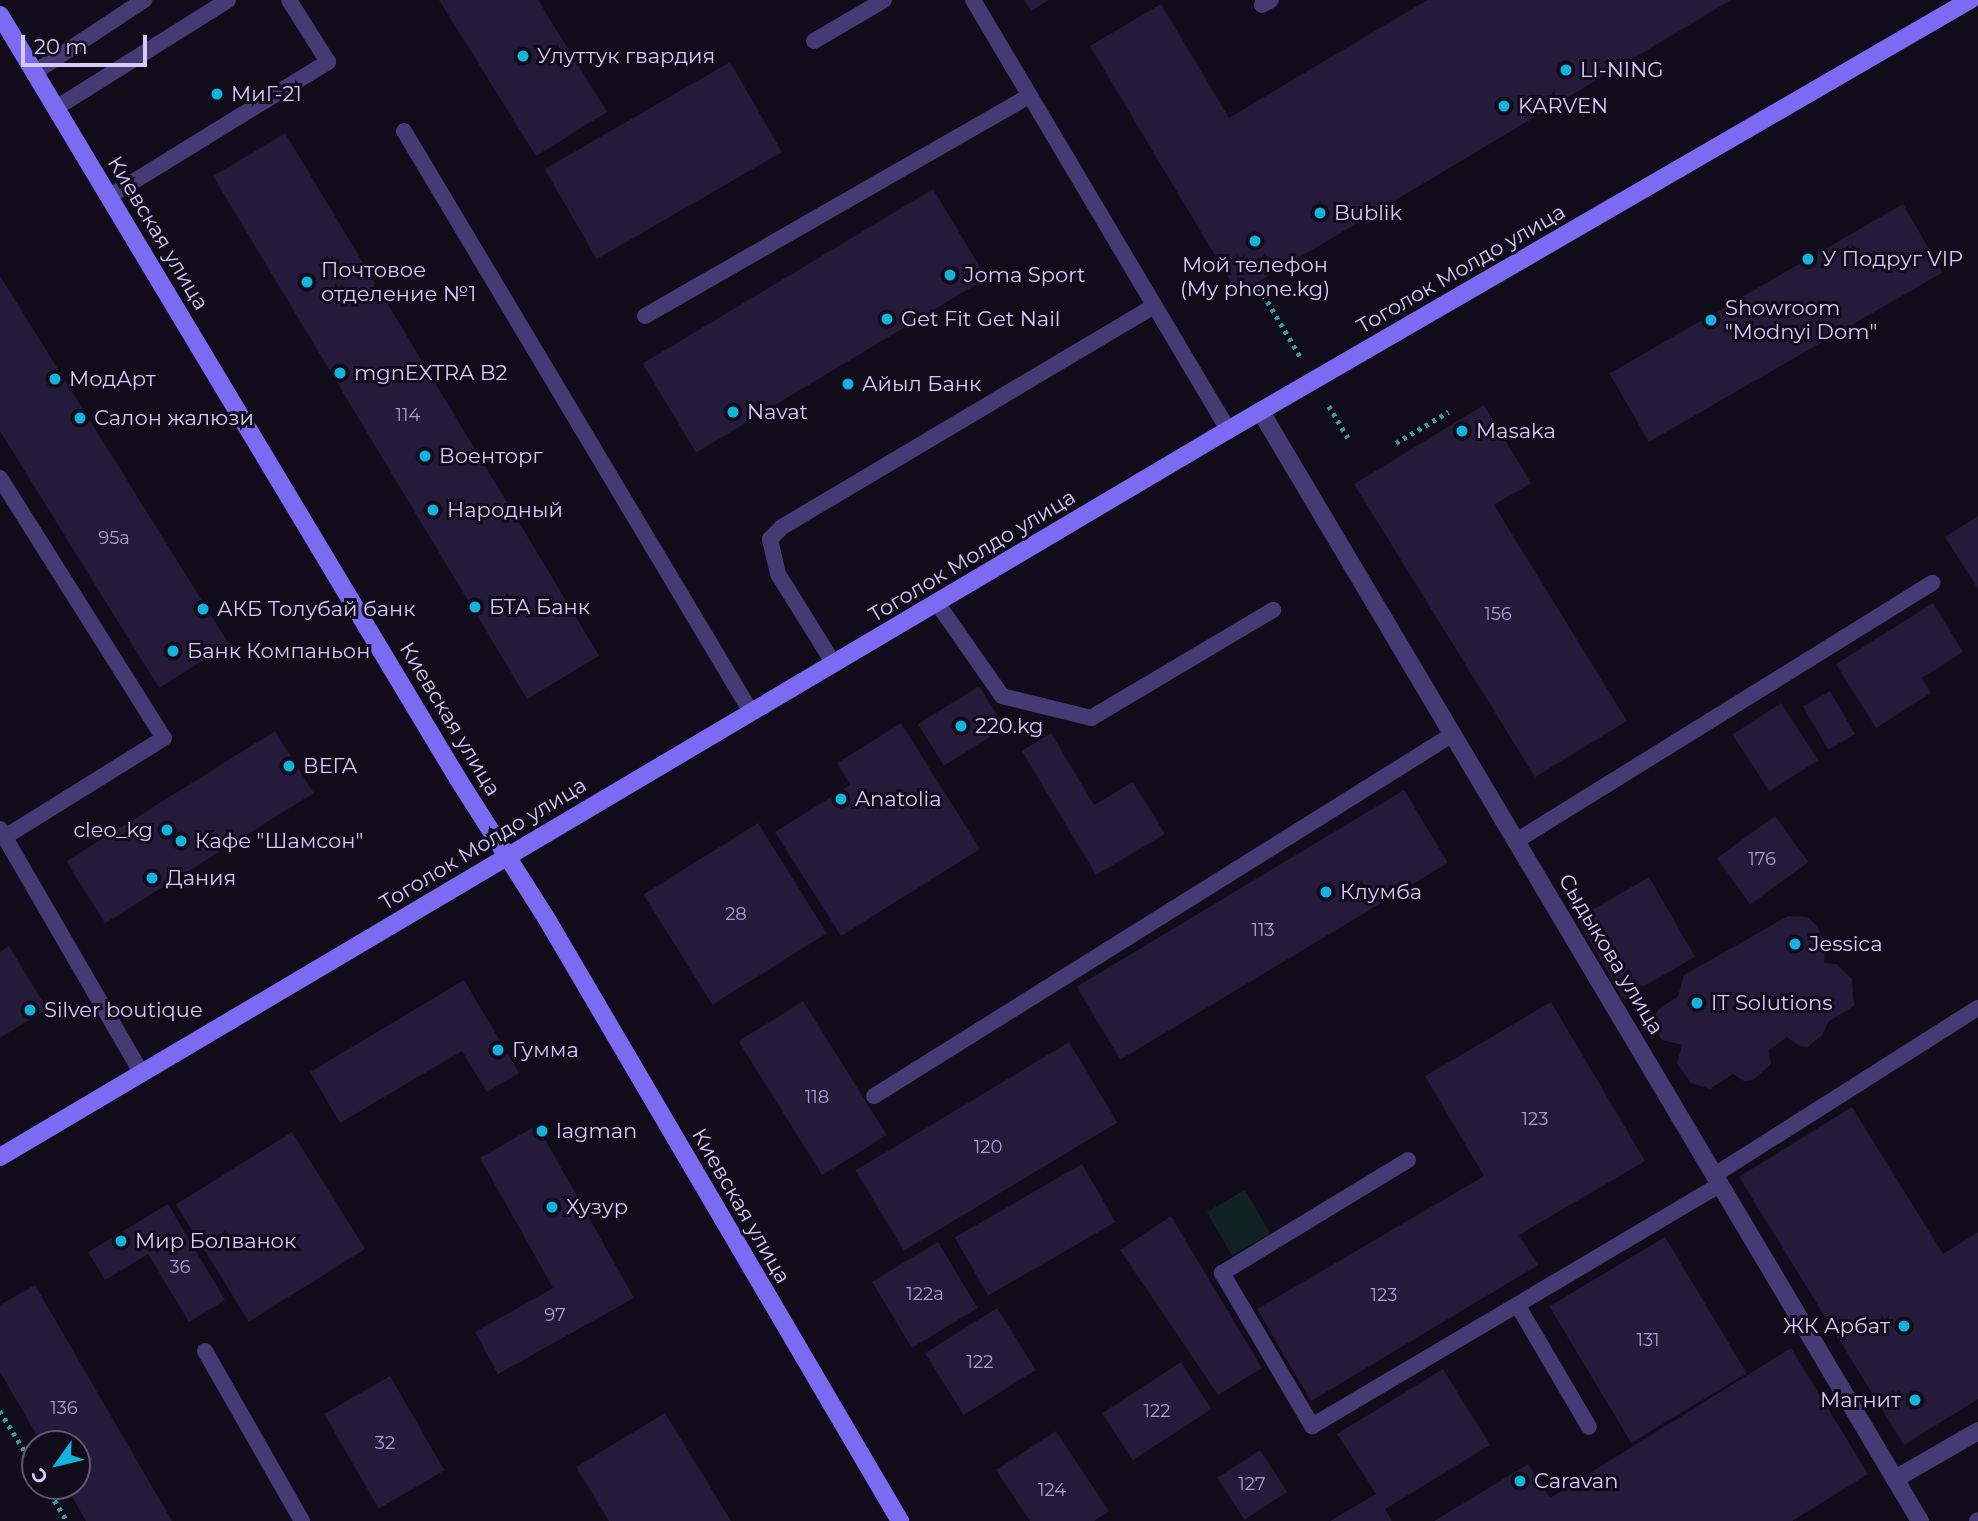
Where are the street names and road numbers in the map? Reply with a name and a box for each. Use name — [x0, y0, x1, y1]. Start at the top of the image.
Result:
street label: Киевская улица — [102, 152, 214, 314]
street label: Тоголок Молдо улица — [1352, 199, 1570, 339]
street label: Тоголок Молдо улица — [864, 484, 1080, 628]
street label: Киевская улица — [394, 638, 506, 800]
street label: Тоголок Молдо улица — [375, 772, 591, 916]
street label: Сыдыкова улица — [1553, 869, 1669, 1039]
street label: Киевская улица — [686, 1124, 796, 1288]

